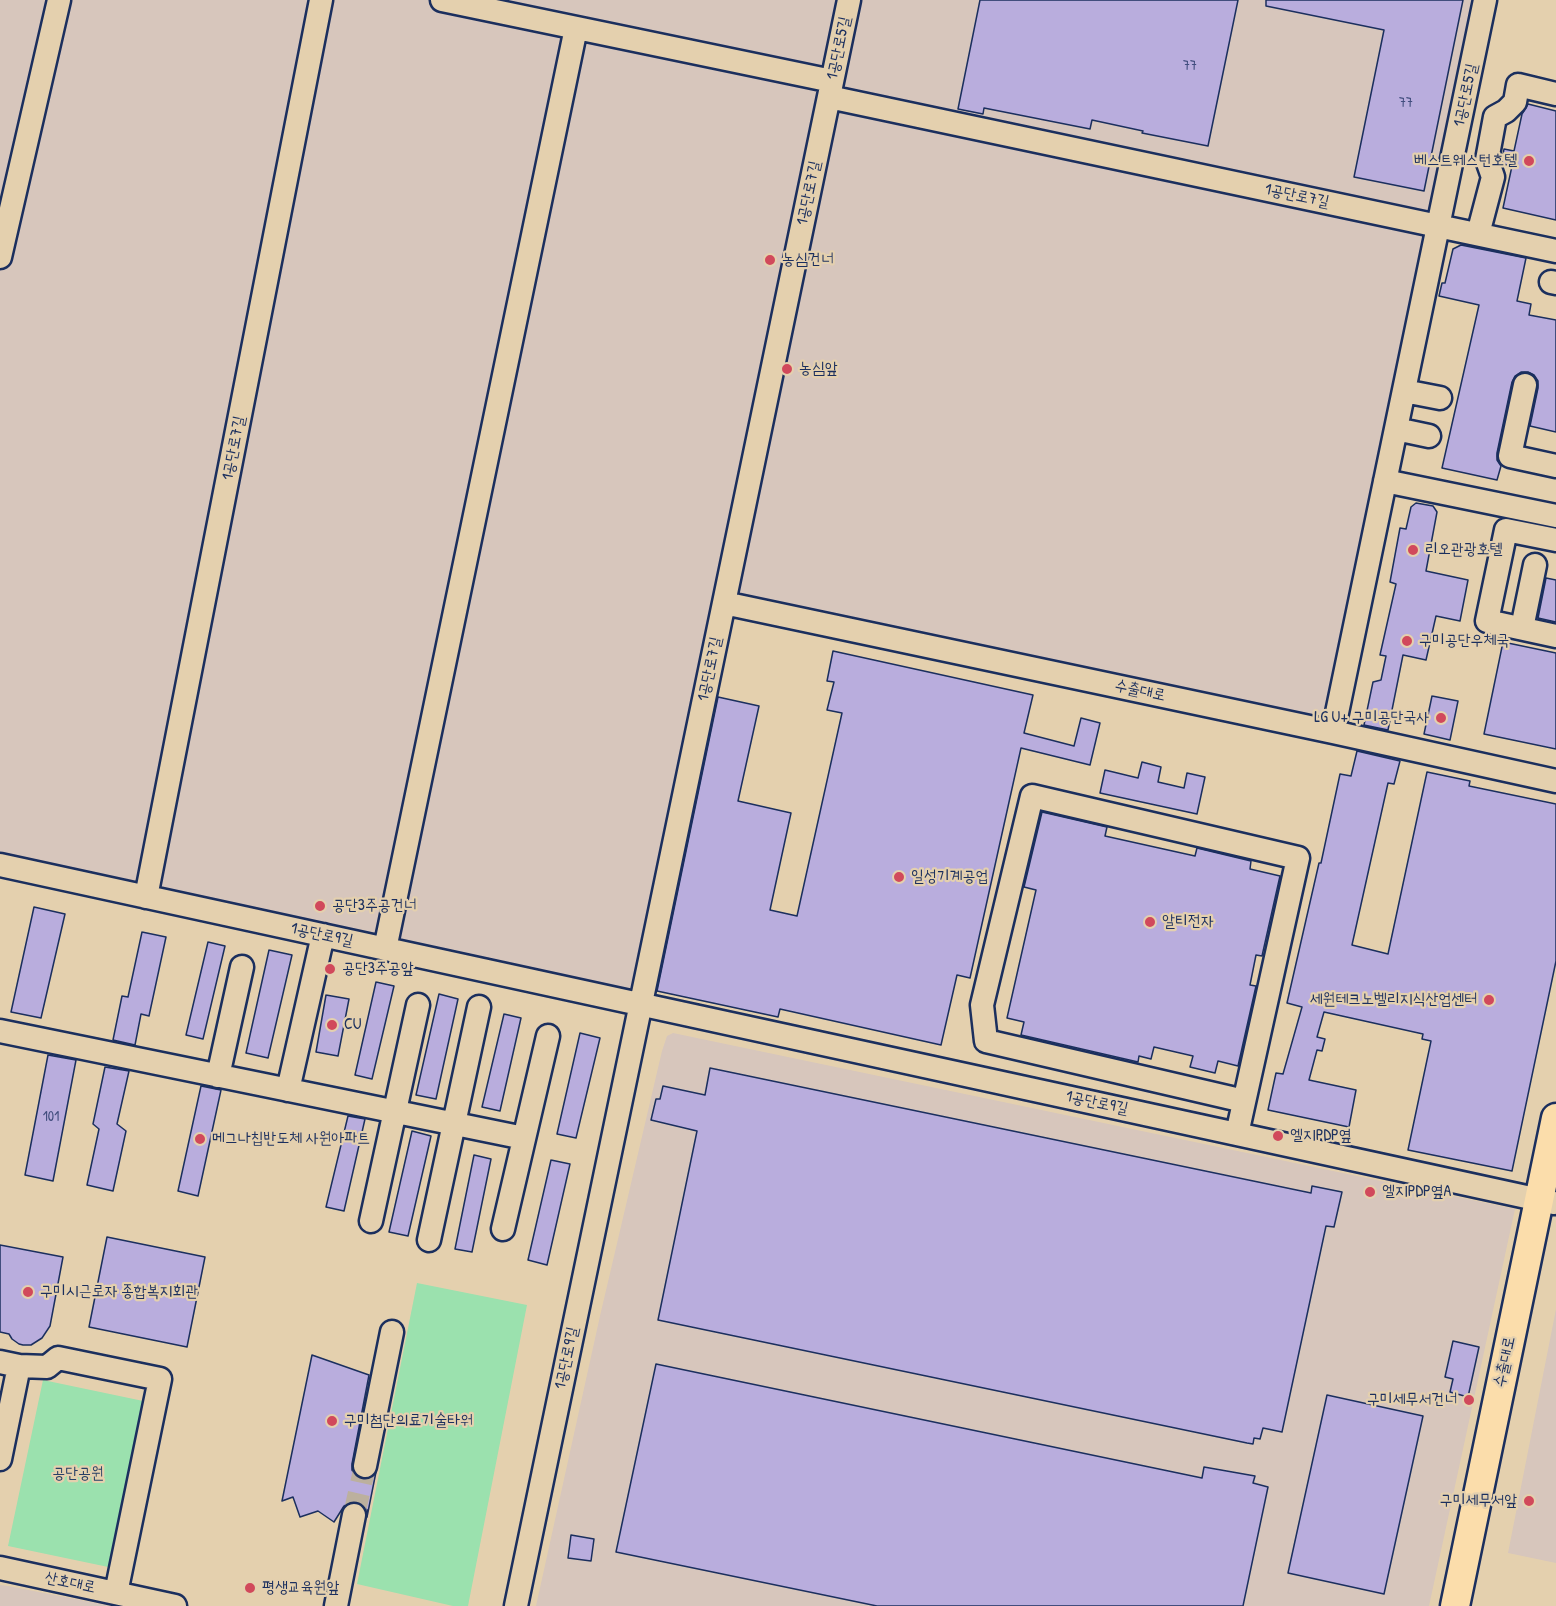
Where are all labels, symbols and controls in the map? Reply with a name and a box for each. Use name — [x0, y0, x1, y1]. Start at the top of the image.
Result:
street label: 1공단로5길 — [823, 15, 855, 81]
house number: 77 — [1183, 58, 1197, 74]
street label: 1공단로5길 — [1450, 62, 1482, 128]
house number: 77 — [1399, 95, 1413, 111]
place label: 베스트웨스턴호텔 — [1414, 151, 1517, 171]
marker: 베스트웨스턴호텔 — [1522, 154, 1536, 168]
street label: 1공단로7길 — [793, 159, 825, 227]
street label: 1공단로7길 — [1263, 180, 1331, 212]
place label: 농심건너 — [782, 250, 834, 270]
marker: 농심건너 — [763, 253, 777, 267]
place label: 농심앞 — [799, 359, 838, 379]
marker: 농심앞 — [780, 362, 794, 376]
street label: 1공단로7길 — [218, 414, 250, 482]
place label: 리오관광호텔 — [1425, 540, 1502, 560]
marker: 리오관광호텔 — [1406, 543, 1420, 557]
place label: 구미공단우체국 — [1419, 631, 1509, 651]
marker: 구미공단우체국 — [1400, 634, 1414, 648]
street label: 1공단로7길 — [694, 635, 726, 703]
street label: 수출대로 — [1113, 676, 1167, 706]
place label: LG U+ 구미공단국사 — [1314, 708, 1429, 728]
marker: LG U+ 구미공단국사 — [1434, 711, 1448, 725]
place label: 일성기계공업 — [911, 867, 988, 887]
marker: 일성기계공업 — [892, 870, 906, 884]
place label: 공단3주공건너 — [332, 896, 416, 916]
marker: 공단3주공건너 — [313, 899, 327, 913]
place label: 알티전자 — [1162, 912, 1214, 932]
marker: 알티전자 — [1143, 915, 1157, 929]
street label: 1공단로9길 — [289, 919, 355, 951]
place label: 공단3주공앞 — [342, 959, 414, 979]
marker: 공단3주공앞 — [323, 962, 337, 976]
place label: 세원테크노벨리지식산업센터 — [1310, 990, 1477, 1010]
marker: 세원테크노벨리지식산업센터 — [1482, 993, 1496, 1007]
place label: CU — [344, 1015, 362, 1035]
marker: CU — [325, 1018, 339, 1032]
street label: 1공단로9길 — [1064, 1087, 1130, 1119]
house number: 101 — [43, 1109, 59, 1125]
place label: 엘지PDP옆 — [1290, 1126, 1352, 1146]
place label: 메그나칩반도체 사원아파트 — [212, 1129, 370, 1149]
marker: 엘지PDP옆 — [1271, 1129, 1285, 1143]
marker: 메그나칩반도체 사원아파트 — [193, 1132, 207, 1146]
place label: 엘지PDP옆A — [1382, 1182, 1451, 1202]
marker: 엘지PDP옆A — [1363, 1185, 1377, 1199]
place label: 구미시근로자 종합복지회관 — [40, 1282, 198, 1302]
marker: 구미시근로자 종합복지회관 — [21, 1285, 35, 1299]
street label: 1공단로9길 — [551, 1325, 583, 1391]
street label: 수출대로 — [1490, 1335, 1520, 1389]
place label: 구미세무서건너 — [1367, 1390, 1457, 1410]
marker: 구미세무서건너 — [1462, 1393, 1476, 1407]
place label: 구미첨단의료기술타워 — [344, 1411, 473, 1431]
marker: 구미첨단의료기술타워 — [325, 1414, 339, 1428]
park label: 공단공원 — [52, 1464, 104, 1484]
place label: 구미세무서앞 — [1440, 1491, 1517, 1511]
marker: 구미세무서앞 — [1522, 1494, 1536, 1508]
street label: 산호대로 — [43, 1568, 97, 1598]
place label: 평생교육원앞 — [262, 1578, 339, 1598]
marker: 평생교육원앞 — [243, 1581, 257, 1595]

